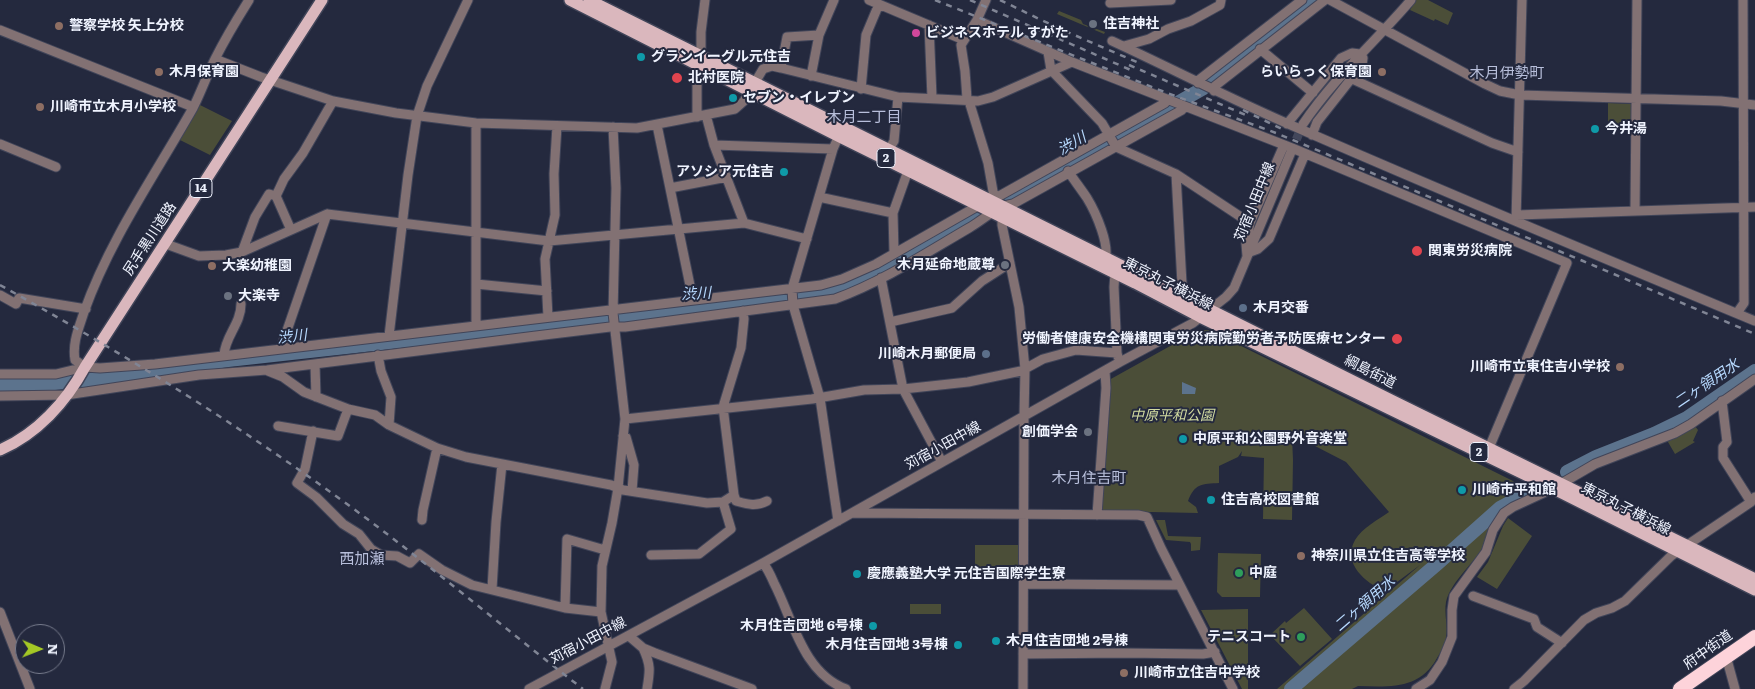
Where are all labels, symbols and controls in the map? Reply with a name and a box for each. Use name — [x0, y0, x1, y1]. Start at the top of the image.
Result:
place label: 住吉神社 — [1103, 16, 1159, 32]
place label: 警察学校 矢上分校 — [69, 18, 184, 34]
marker: 住吉神社 — [1087, 18, 1099, 30]
marker: 警察学校 矢上分校 — [53, 20, 65, 32]
place label: ビジネスホテル すがた — [926, 25, 1069, 41]
marker: ビジネスホテル すがた — [910, 27, 922, 39]
place label: グランイーグル元住吉 — [651, 49, 791, 65]
marker: グランイーグル元住吉 — [635, 51, 647, 63]
place label: 木月保育園 — [169, 64, 239, 80]
place label: らいらっく保育園 — [1260, 64, 1372, 80]
district label: 木月伊勢町 — [1470, 65, 1544, 83]
marker: 木月保育園 — [153, 66, 165, 78]
marker: らいらっく保育園 — [1376, 66, 1388, 78]
place label: 北村医院 — [688, 70, 744, 86]
marker: 北村医院 — [670, 71, 684, 85]
place label: セブン・イレブン — [743, 90, 855, 106]
marker: セブン・イレブン — [727, 92, 739, 104]
place label: 川崎市立木月小学校 — [50, 99, 176, 115]
marker: 川崎市立木月小学校 — [34, 101, 46, 113]
district label: 木月二丁目 — [827, 109, 901, 127]
place label: 今井湯 — [1605, 121, 1647, 137]
marker: 今井湯 — [1589, 123, 1601, 135]
water label: 渋川 — [1055, 129, 1089, 159]
road number: 2 — [877, 148, 895, 168]
street label: 苅宿小田中線 — [1231, 160, 1279, 244]
place label: アソシア元住吉 — [676, 164, 774, 180]
marker: アソシア元住吉 — [778, 166, 790, 178]
road number: 14 — [190, 178, 212, 198]
street label: 尻手黒川道路 — [120, 199, 180, 279]
place label: 関東労災病院 — [1428, 243, 1512, 259]
marker: 関東労災病院 — [1410, 244, 1424, 258]
street label: 東京丸子横浜線 — [1121, 254, 1215, 314]
place label: 木月延命地蔵尊 — [897, 257, 995, 273]
place label: 大楽幼稚園 — [222, 258, 292, 274]
marker: 木月延命地蔵尊 — [999, 259, 1011, 271]
marker: 大楽幼稚園 — [206, 260, 218, 272]
water label: 渋川 — [681, 284, 711, 304]
place label: 大楽寺 — [238, 288, 280, 304]
marker: 大楽寺 — [222, 290, 234, 302]
place label: 木月交番 — [1253, 300, 1309, 316]
marker: 木月交番 — [1237, 302, 1249, 314]
water label: 渋川 — [276, 326, 308, 348]
place label: 労働者健康安全機構関東労災病院勤労者予防医療センター — [1022, 331, 1386, 347]
marker: 労働者健康安全機構関東労災病院勤労者予防医療センター — [1390, 332, 1404, 346]
place label: 川崎木月郵便局 — [878, 346, 976, 362]
marker: 川崎木月郵便局 — [980, 348, 992, 360]
street label: 綱島街道 — [1341, 352, 1399, 392]
water label: 二ヶ領用水 — [1671, 356, 1743, 412]
place label: 川崎市立東住吉小学校 — [1470, 359, 1610, 375]
marker: 川崎市立東住吉小学校 — [1614, 361, 1626, 373]
park label: 中原平和公園 — [1130, 408, 1214, 424]
street label: 苅宿小田中線 — [902, 418, 984, 474]
place label: 創価学会 — [1022, 424, 1078, 440]
marker: 創価学会 — [1082, 426, 1094, 438]
place label: 中原平和公園野外音楽堂 — [1193, 431, 1347, 447]
marker: 中原平和公園野外音楽堂 — [1177, 433, 1189, 445]
road number: 2 — [1470, 442, 1488, 462]
district label: 木月住吉町 — [1052, 470, 1126, 488]
street label: 東京丸子横浜線 — [1579, 479, 1673, 539]
place label: 川崎市平和館 — [1472, 482, 1556, 498]
marker: 川崎市平和館 — [1456, 484, 1468, 496]
place label: 住吉高校図書館 — [1221, 492, 1319, 508]
marker: 住吉高校図書館 — [1205, 494, 1217, 506]
place label: 神奈川県立住吉高等学校 — [1311, 548, 1465, 564]
marker: 神奈川県立住吉高等学校 — [1295, 550, 1307, 562]
district label: 西加瀬 — [340, 551, 384, 569]
place label: 中庭 — [1249, 565, 1277, 581]
place label: 慶應義塾大学 元住吉国際学生寮 — [867, 566, 1066, 582]
marker: 中庭 — [1233, 567, 1245, 579]
marker: 慶應義塾大学 元住吉国際学生寮 — [851, 568, 863, 580]
water label: 二ヶ領用水 — [1331, 573, 1399, 635]
street label: 苅宿小田中線 — [547, 614, 629, 668]
place label: 木月住吉団地 6号棟 — [740, 618, 863, 634]
marker: 木月住吉団地 6号棟 — [867, 620, 879, 632]
north arrow — [15, 624, 65, 674]
street label: 府中街道 — [1680, 627, 1736, 673]
place label: テニスコート — [1207, 629, 1291, 645]
marker: テニスコート — [1295, 631, 1307, 643]
place label: 木月住吉団地 2号棟 — [1006, 633, 1128, 649]
marker: 木月住吉団地 2号棟 — [990, 635, 1002, 647]
place label: 木月住吉団地 3号棟 — [825, 637, 948, 653]
marker: 木月住吉団地 3号棟 — [952, 639, 964, 651]
text: N — [44, 643, 64, 655]
place label: 川崎市立住吉中学校 — [1134, 665, 1260, 681]
marker: 川崎市立住吉中学校 — [1118, 667, 1130, 679]

